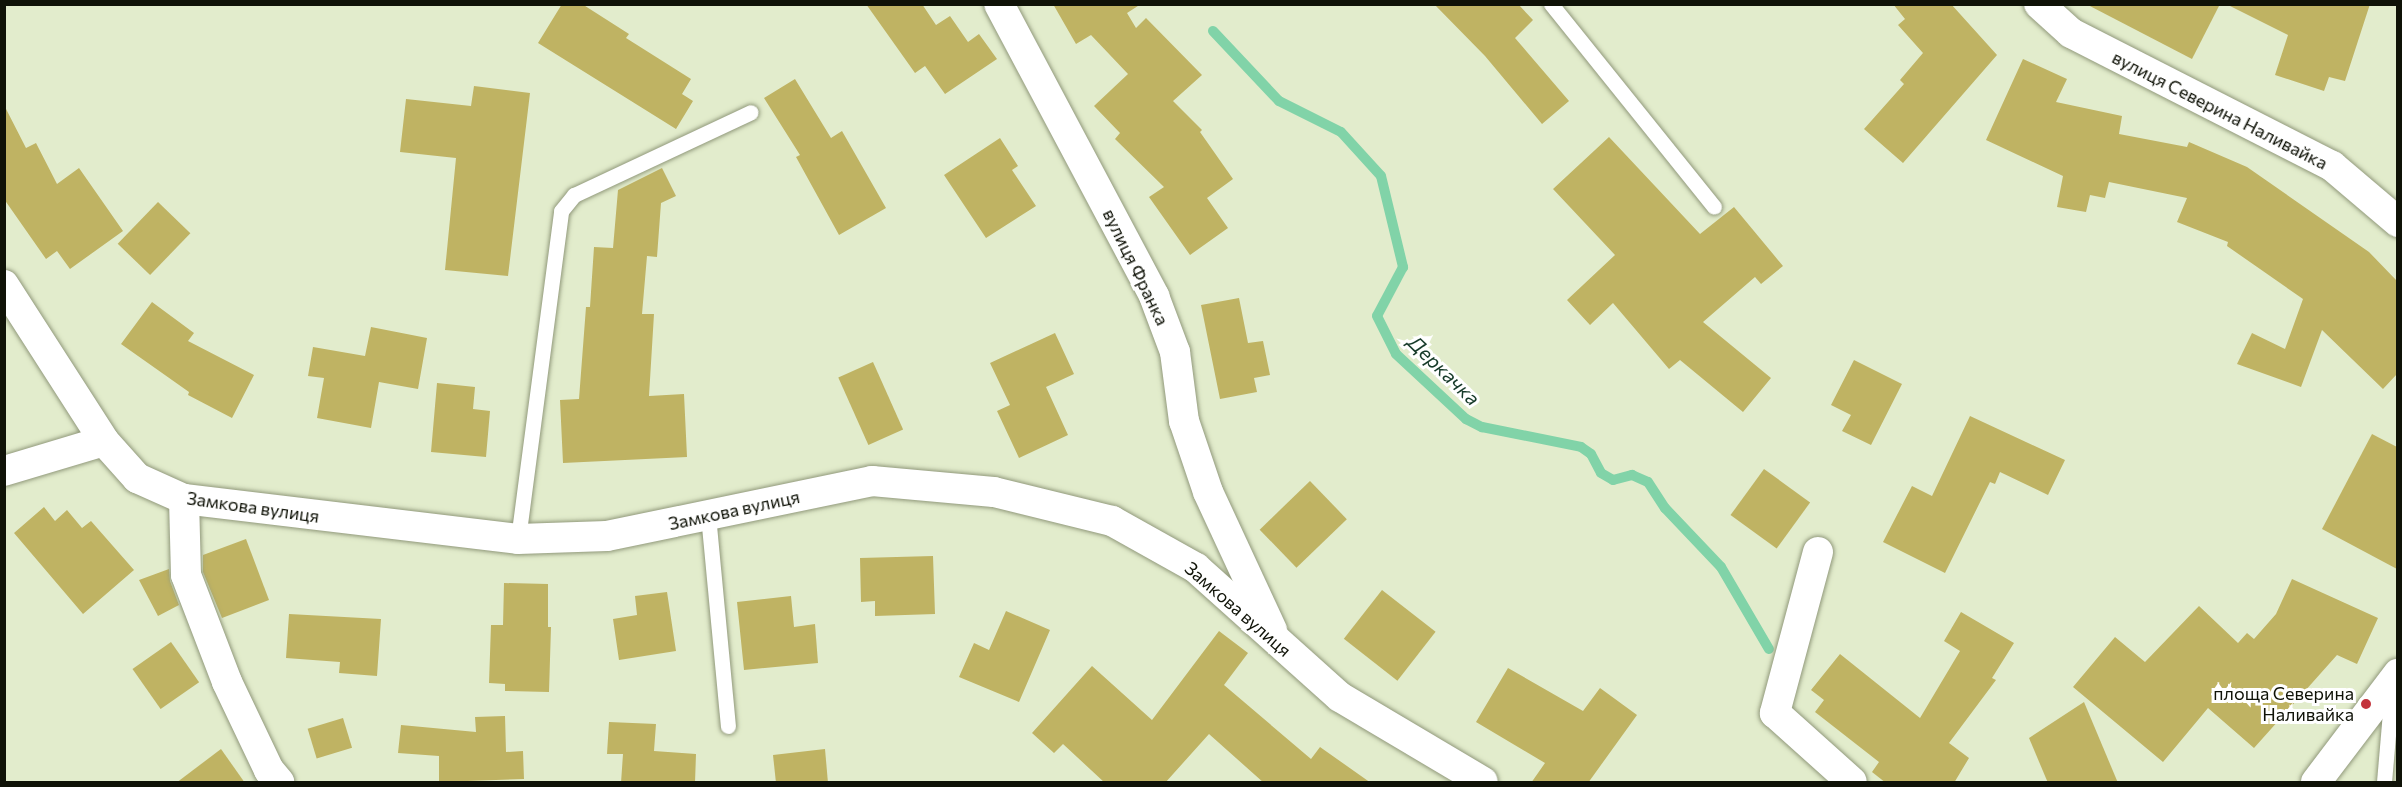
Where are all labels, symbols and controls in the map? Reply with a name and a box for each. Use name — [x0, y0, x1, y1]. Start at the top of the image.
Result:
street label: вулиця Северина Наливайка — [2109, 46, 2331, 174]
street label: вулиця Франка — [1099, 205, 1173, 329]
water label: Деркачка — [1403, 330, 1485, 410]
street label: Замкова вулиця — [666, 486, 802, 534]
street label: Замкова вулиця — [185, 487, 321, 527]
street label: Замкова вулиця — [1180, 557, 1296, 661]
place label: площа Северина Наливайка — [2213, 683, 2354, 726]
marker: площа Северина Наливайка — [2359, 697, 2373, 711]

